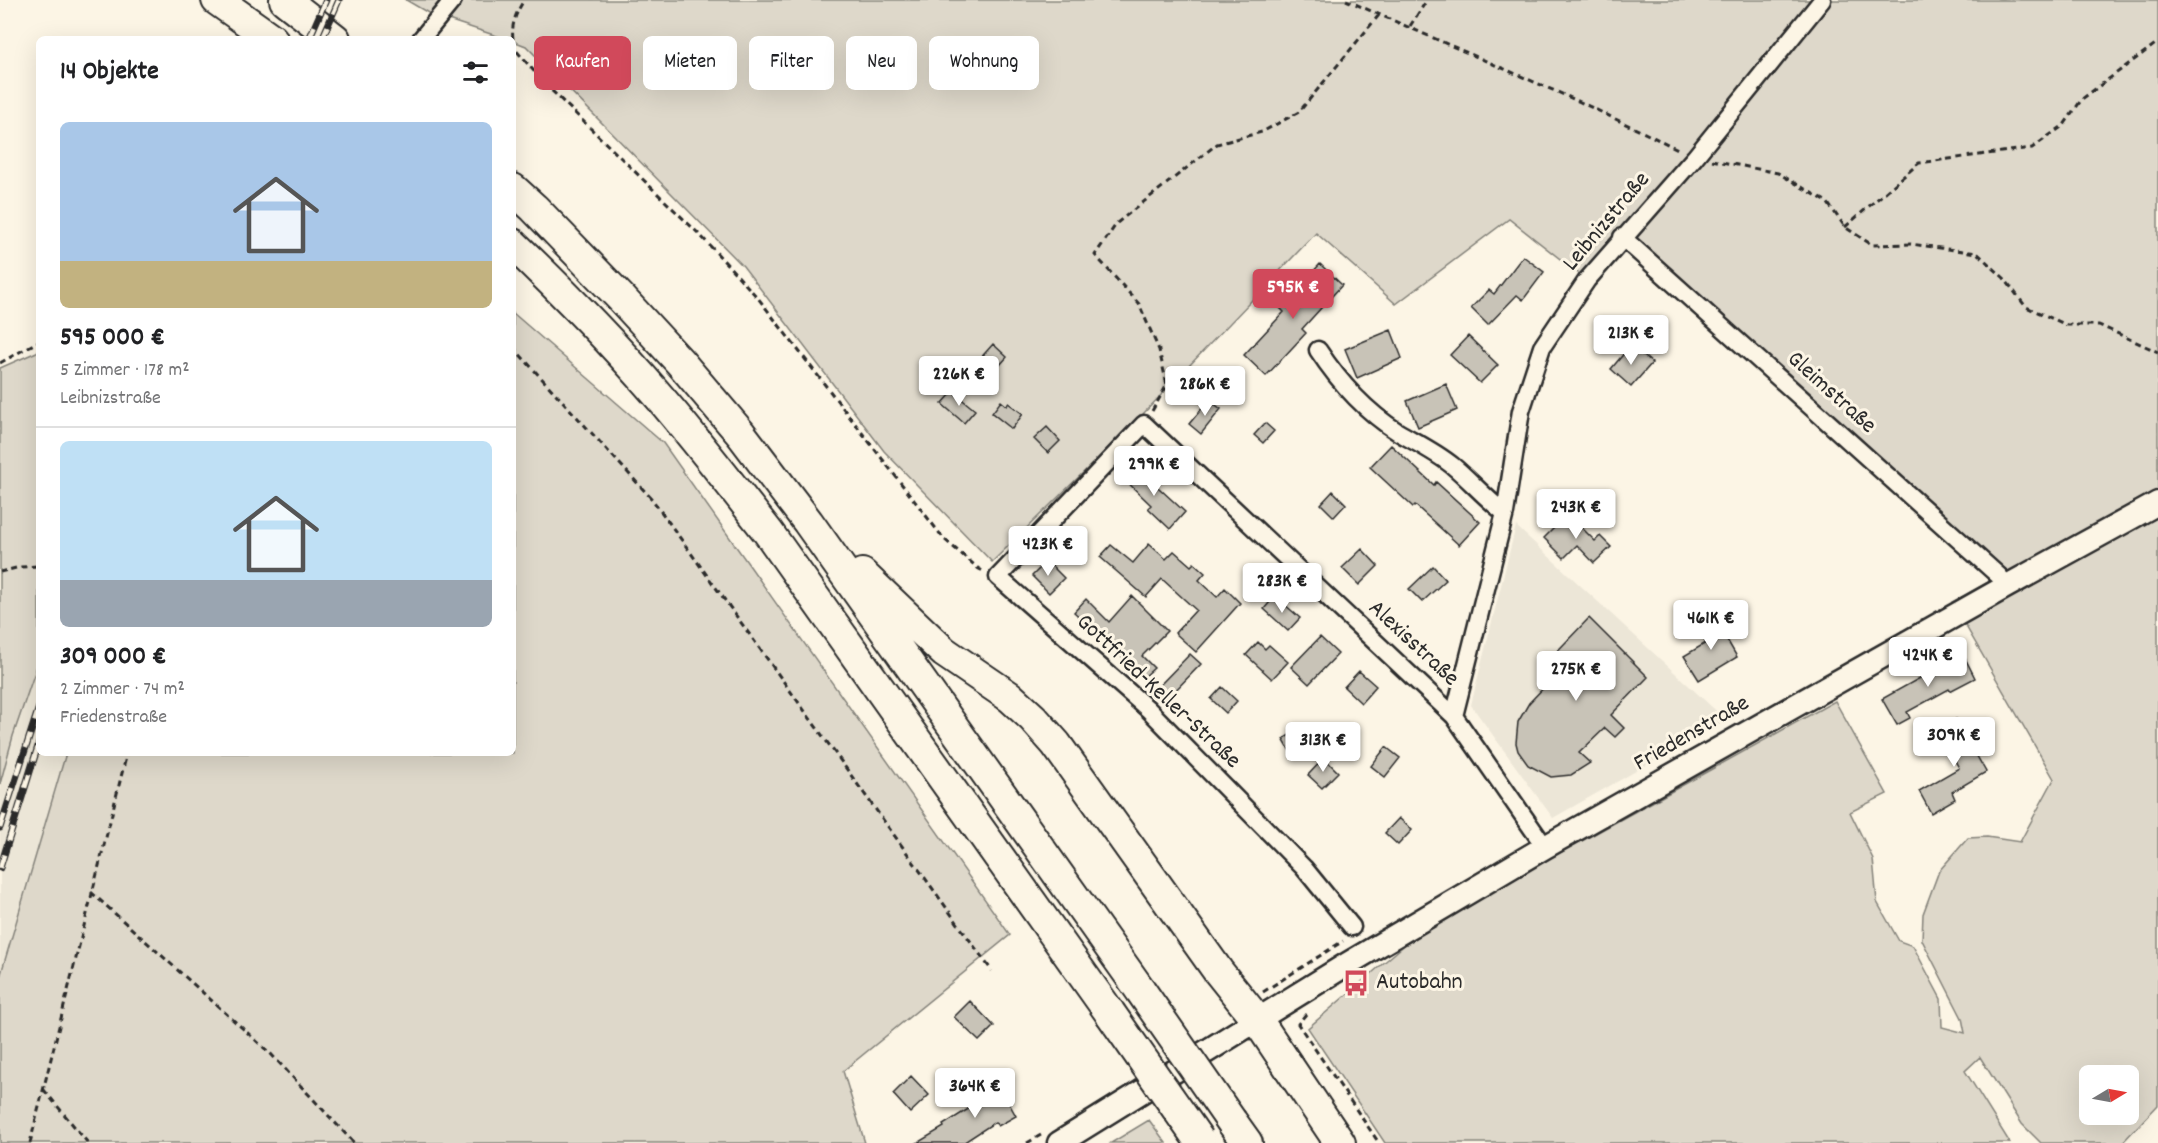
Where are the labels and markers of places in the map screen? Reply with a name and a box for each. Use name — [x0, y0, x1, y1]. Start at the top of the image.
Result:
pin: 595K € — [1244, 269, 1342, 320]
pin: 213K € — [1582, 315, 1680, 366]
pin: 226K € — [910, 356, 1008, 407]
pin: 286K € — [1156, 366, 1254, 417]
pin: 299K € — [1105, 446, 1203, 497]
pin: 243K € — [1527, 489, 1625, 540]
pin: 423K € — [999, 526, 1097, 577]
pin: 283K € — [1233, 563, 1331, 614]
pin: 461K € — [1662, 600, 1760, 651]
pin: 424K € — [1879, 637, 1977, 688]
pin: 275K € — [1527, 651, 1625, 702]
pin: 309K € — [1905, 717, 2003, 768]
pin: 313K € — [1274, 722, 1372, 773]
place label: Autobahn — [1376, 966, 1463, 1000]
bus stop icon: Autobahn — [1341, 968, 1371, 998]
pin: 364K € — [926, 1068, 1024, 1119]

